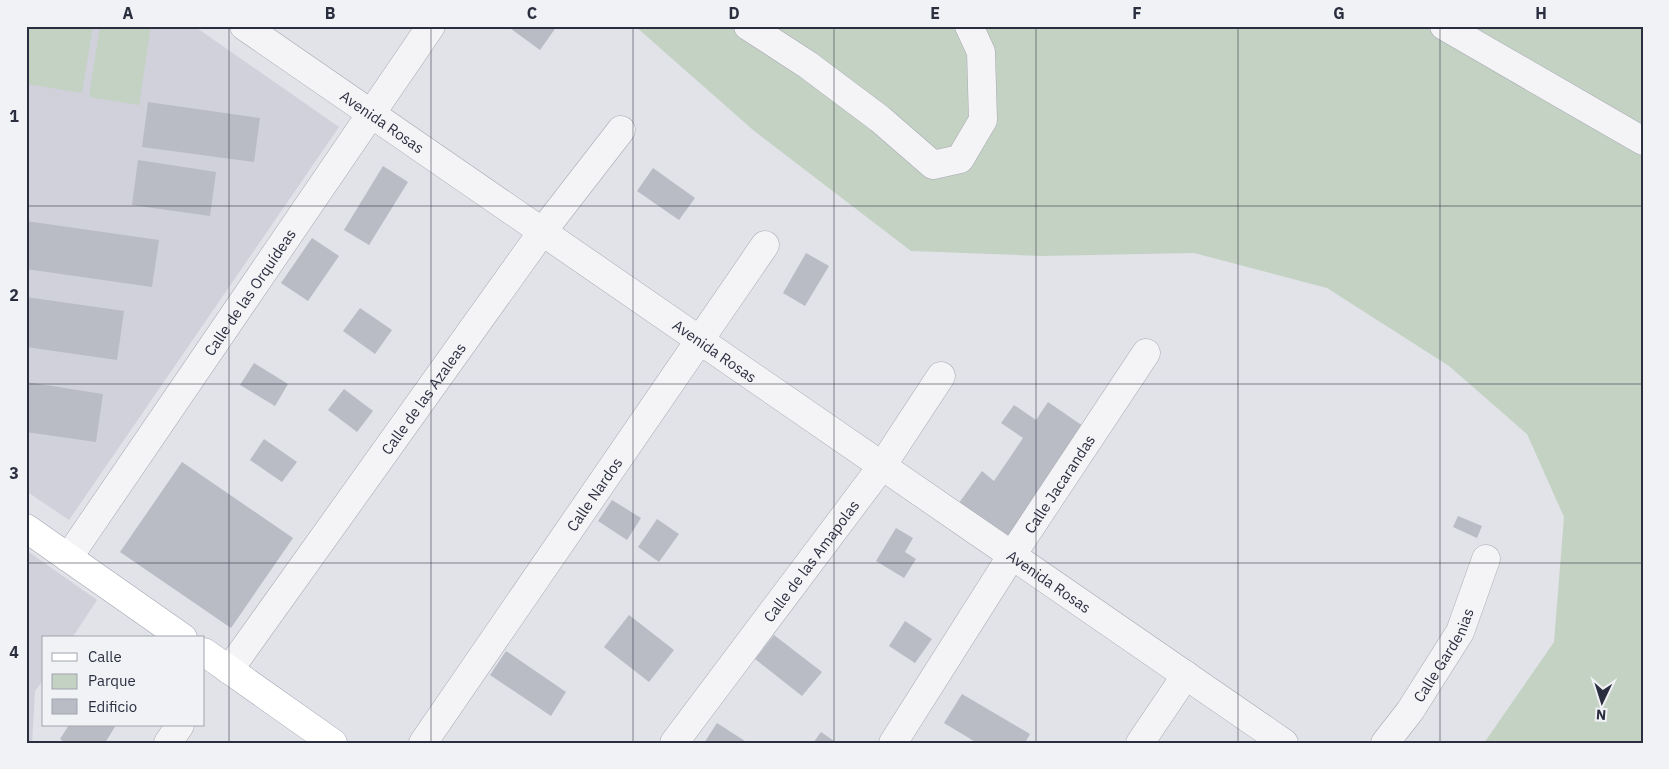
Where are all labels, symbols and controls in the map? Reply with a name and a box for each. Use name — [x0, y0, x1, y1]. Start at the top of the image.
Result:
text: A — [123, 3, 134, 23]
text: B — [325, 3, 336, 23]
text: C — [527, 3, 537, 23]
text: D — [728, 3, 740, 23]
text: E — [930, 3, 940, 23]
text: F — [1132, 3, 1142, 23]
text: G — [1333, 3, 1345, 23]
text: H — [1535, 3, 1547, 23]
street label: Avenida Rosas — [337, 86, 428, 157]
text: 1 — [9, 106, 19, 126]
street label: Calle de las Orquídeas — [199, 225, 300, 359]
text: 2 — [9, 285, 19, 305]
street label: Avenida Rosas — [669, 315, 761, 386]
street label: Calle de las Azaleas — [377, 339, 470, 458]
street label: Calle Jacarandas — [1020, 431, 1099, 537]
street label: Calle Nardos — [562, 453, 626, 535]
text: 3 — [9, 463, 19, 483]
street label: Calle de las Amapolas — [759, 496, 863, 626]
street label: Avenida Rosas — [1004, 546, 1095, 617]
street label: Calle Gardenias — [1409, 605, 1477, 705]
legend — [42, 636, 205, 726]
text: 4 — [9, 642, 19, 662]
text: Calle — [88, 647, 122, 666]
text: Parque — [88, 671, 136, 690]
north arrow — [1576, 676, 1626, 726]
text: Edificio — [88, 697, 137, 716]
text: N — [1595, 706, 1607, 724]

